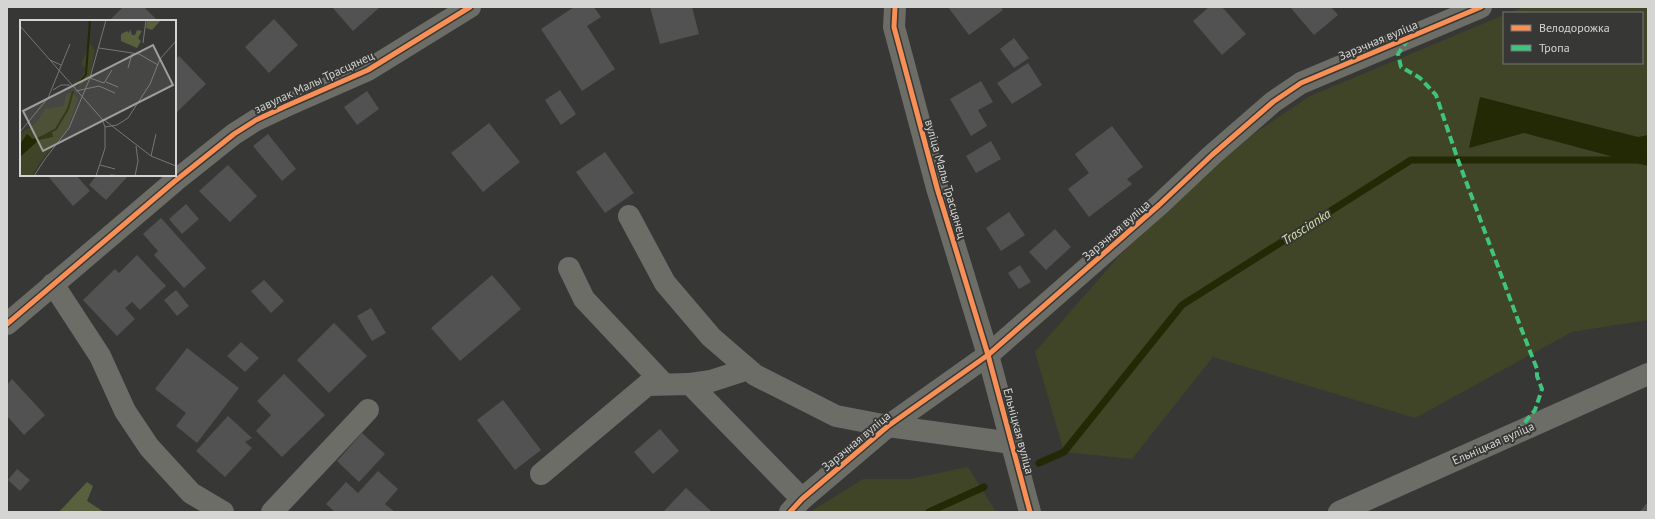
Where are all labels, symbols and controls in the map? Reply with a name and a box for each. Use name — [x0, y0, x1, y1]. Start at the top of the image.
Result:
legend — [1503, 12, 1643, 64]
street label: Зарэчная вуліца — [1336, 16, 1420, 63]
inset map — [20, 20, 176, 176]
text: Велодорожка — [1539, 20, 1610, 35]
text: Тропа — [1539, 40, 1570, 55]
street label: завулак Малы Трасцянец — [252, 47, 377, 116]
street label: вуліца Малы Трасцянец — [922, 118, 970, 241]
street label: Зарэчная вуліца — [1079, 196, 1153, 264]
water label: Trascianka — [1278, 205, 1334, 249]
street label: Ельніцкая вуліца — [1000, 387, 1038, 476]
street label: Зарэчная вуліца — [819, 408, 893, 474]
street label: Ельніцкая вуліца — [1450, 418, 1536, 468]

